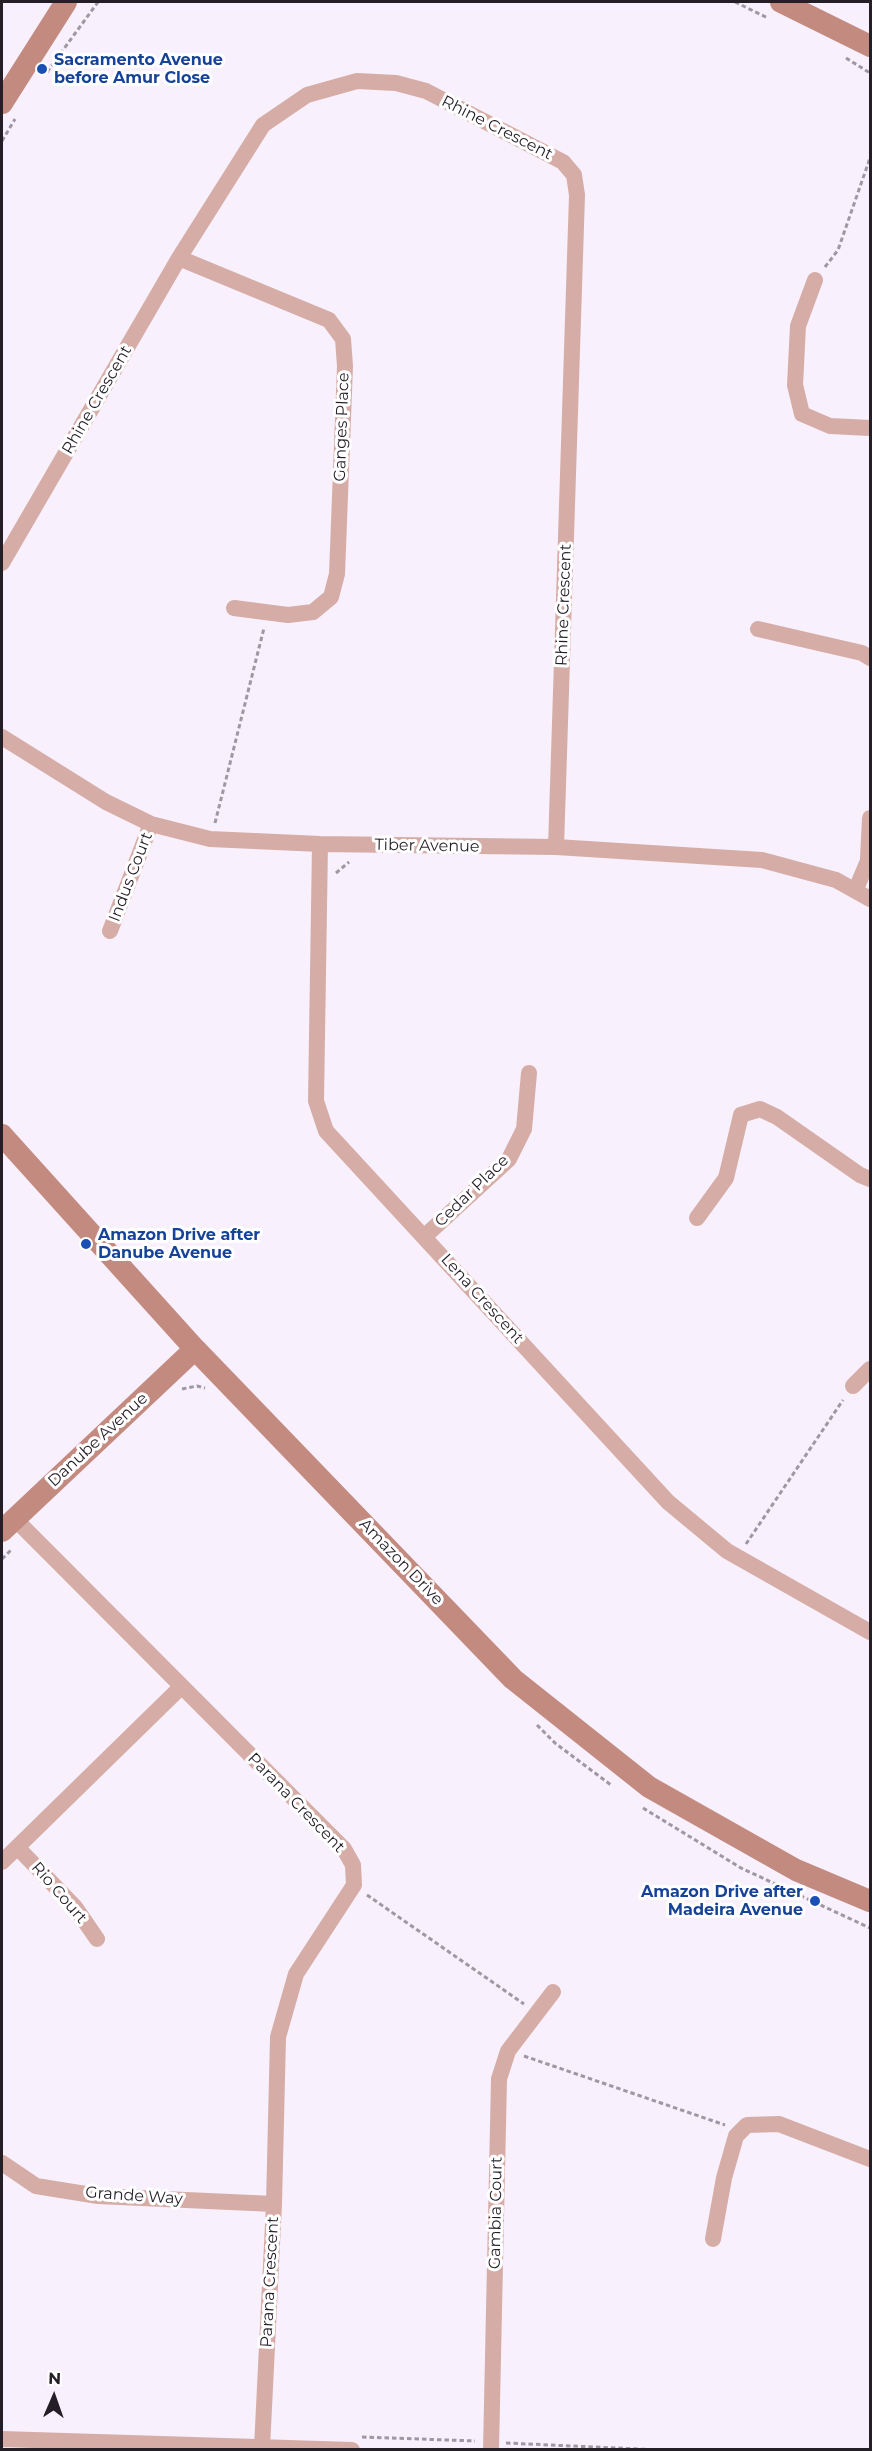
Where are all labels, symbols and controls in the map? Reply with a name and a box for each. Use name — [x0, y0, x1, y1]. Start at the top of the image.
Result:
place label: Sacramento Avenue before Amur Close — [54, 50, 223, 88]
marker: Sacramento Avenue before Amur Close — [35, 62, 49, 76]
street label: Rhine Crescent — [438, 92, 556, 164]
street label: Rhine Crescent — [58, 342, 136, 458]
street label: Ganges Place — [331, 372, 353, 482]
street label: Rhine Crescent — [552, 544, 576, 666]
street label: Indus Court — [105, 830, 157, 924]
street label: Tiber Avenue — [374, 835, 480, 857]
street label: Cedar Place — [431, 1151, 513, 1231]
place label: Amazon Drive after Danube Avenue — [98, 1225, 260, 1263]
marker: Amazon Drive after Danube Avenue — [79, 1237, 93, 1251]
street label: Lena Crescent — [437, 1250, 527, 1348]
street label: Danube Avenue — [44, 1389, 152, 1491]
street label: Amazon Drive — [355, 1515, 447, 1609]
street label: Parana Crescent — [244, 1749, 348, 1857]
street label: Rio Court — [27, 1858, 91, 1928]
place label: Amazon Drive after Madeira Avenue — [641, 1882, 803, 1920]
marker: Amazon Drive after Madeira Avenue — [808, 1894, 822, 1908]
street label: Gambia Court — [485, 2157, 507, 2269]
street label: Grande Way — [85, 2183, 183, 2209]
street label: Parana Crescent — [257, 2216, 283, 2348]
north arrow — [24, 2367, 84, 2427]
text: N — [48, 2369, 61, 2388]

